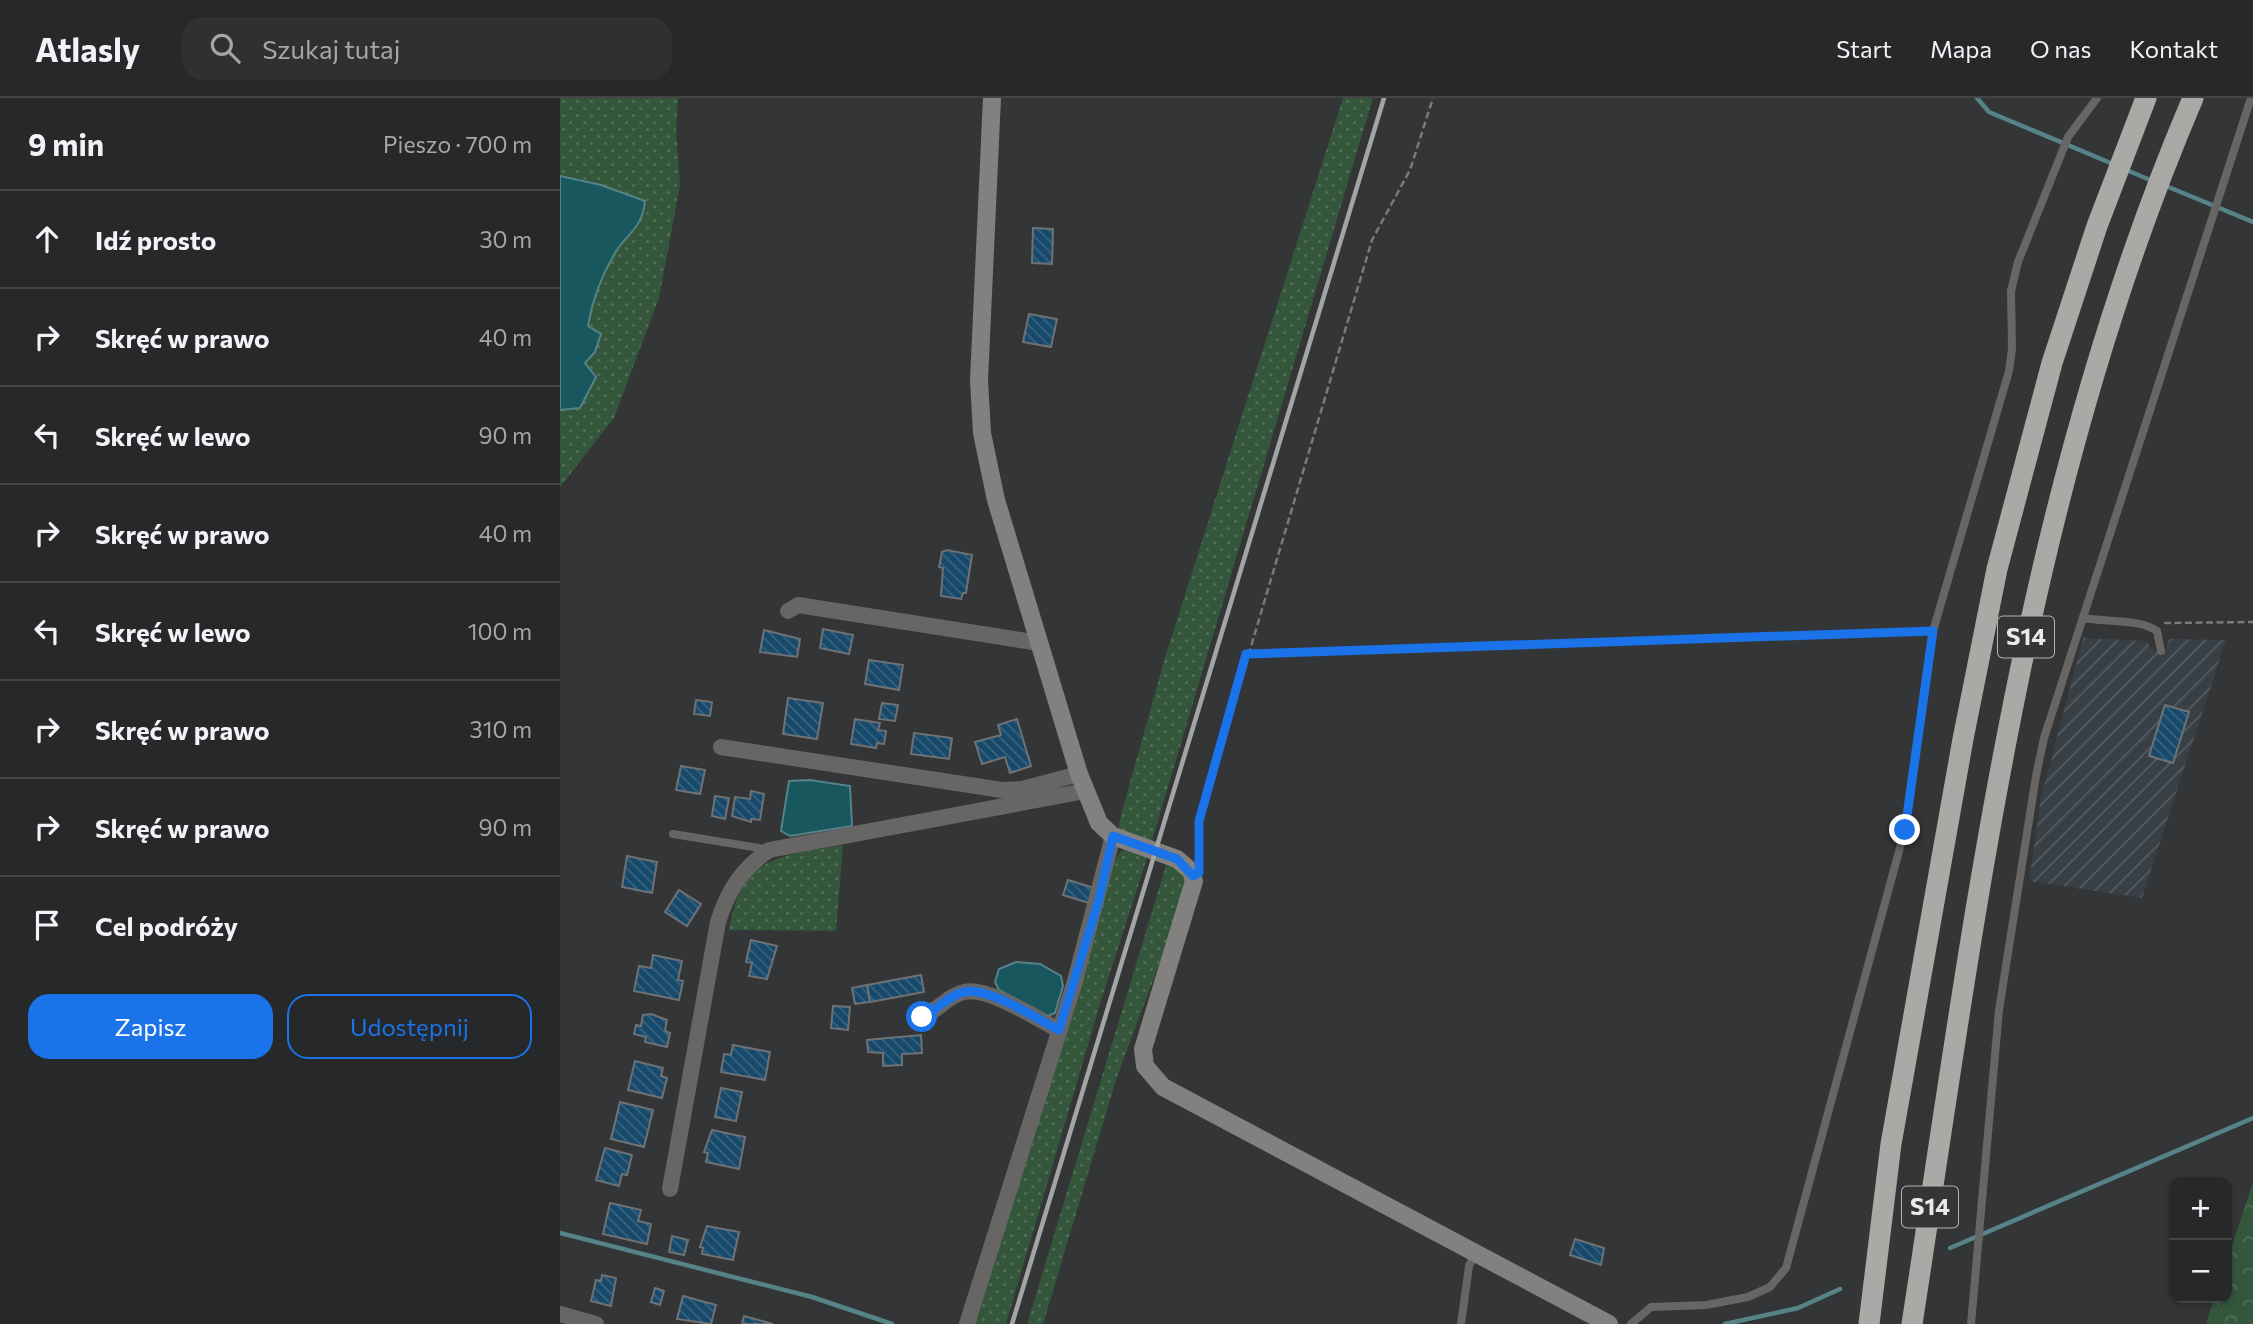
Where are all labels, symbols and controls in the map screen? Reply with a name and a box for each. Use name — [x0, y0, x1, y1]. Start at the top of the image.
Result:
search box — [182, 17, 672, 80]
text: Atlasly — [35, 28, 140, 69]
icon: search — [206, 29, 244, 67]
text: Szukaj tutaj — [262, 33, 400, 64]
text: Start — [1836, 34, 1892, 63]
text: Mapa — [1930, 34, 1992, 63]
text: O nas — [2030, 34, 2091, 63]
text: Kontakt — [2129, 34, 2218, 63]
text: 9 min — [28, 125, 104, 162]
text: Pieszo · 700 m — [383, 130, 532, 158]
icon: ahead — [28, 220, 66, 258]
text: Idź prosto — [95, 224, 216, 255]
text: 30 m — [479, 225, 532, 253]
icon: right — [28, 318, 66, 356]
text: Skręć w prawo — [95, 322, 270, 353]
text: 40 m — [479, 323, 532, 351]
icon: left — [28, 416, 66, 454]
text: Skręć w lewo — [95, 420, 251, 451]
text: 90 m — [479, 421, 532, 449]
icon: right — [28, 514, 66, 552]
text: Skręć w prawo — [95, 518, 270, 549]
text: 40 m — [479, 519, 532, 547]
icon: left — [28, 612, 66, 650]
text: Skręć w lewo — [95, 616, 251, 647]
road number: S14 — [1998, 616, 2054, 658]
text: 100 m — [468, 617, 532, 645]
icon: right — [28, 710, 66, 748]
text: Skręć w prawo — [95, 714, 270, 745]
text: 310 m — [470, 715, 532, 743]
icon: right — [28, 808, 66, 846]
text: Skręć w prawo — [95, 812, 270, 843]
text: 90 m — [479, 813, 532, 841]
route end — [1889, 814, 1920, 845]
icon: arrive — [28, 906, 66, 944]
text: Cel podróży — [95, 910, 238, 941]
button: Zapisz — [28, 994, 273, 1059]
button: Udostępnij — [287, 994, 532, 1059]
route start — [906, 1001, 937, 1032]
map controls — [2169, 1177, 2232, 1303]
button: + — [2169, 1177, 2232, 1240]
road number: S14 — [1902, 1186, 1958, 1227]
button: − — [2169, 1240, 2232, 1303]

